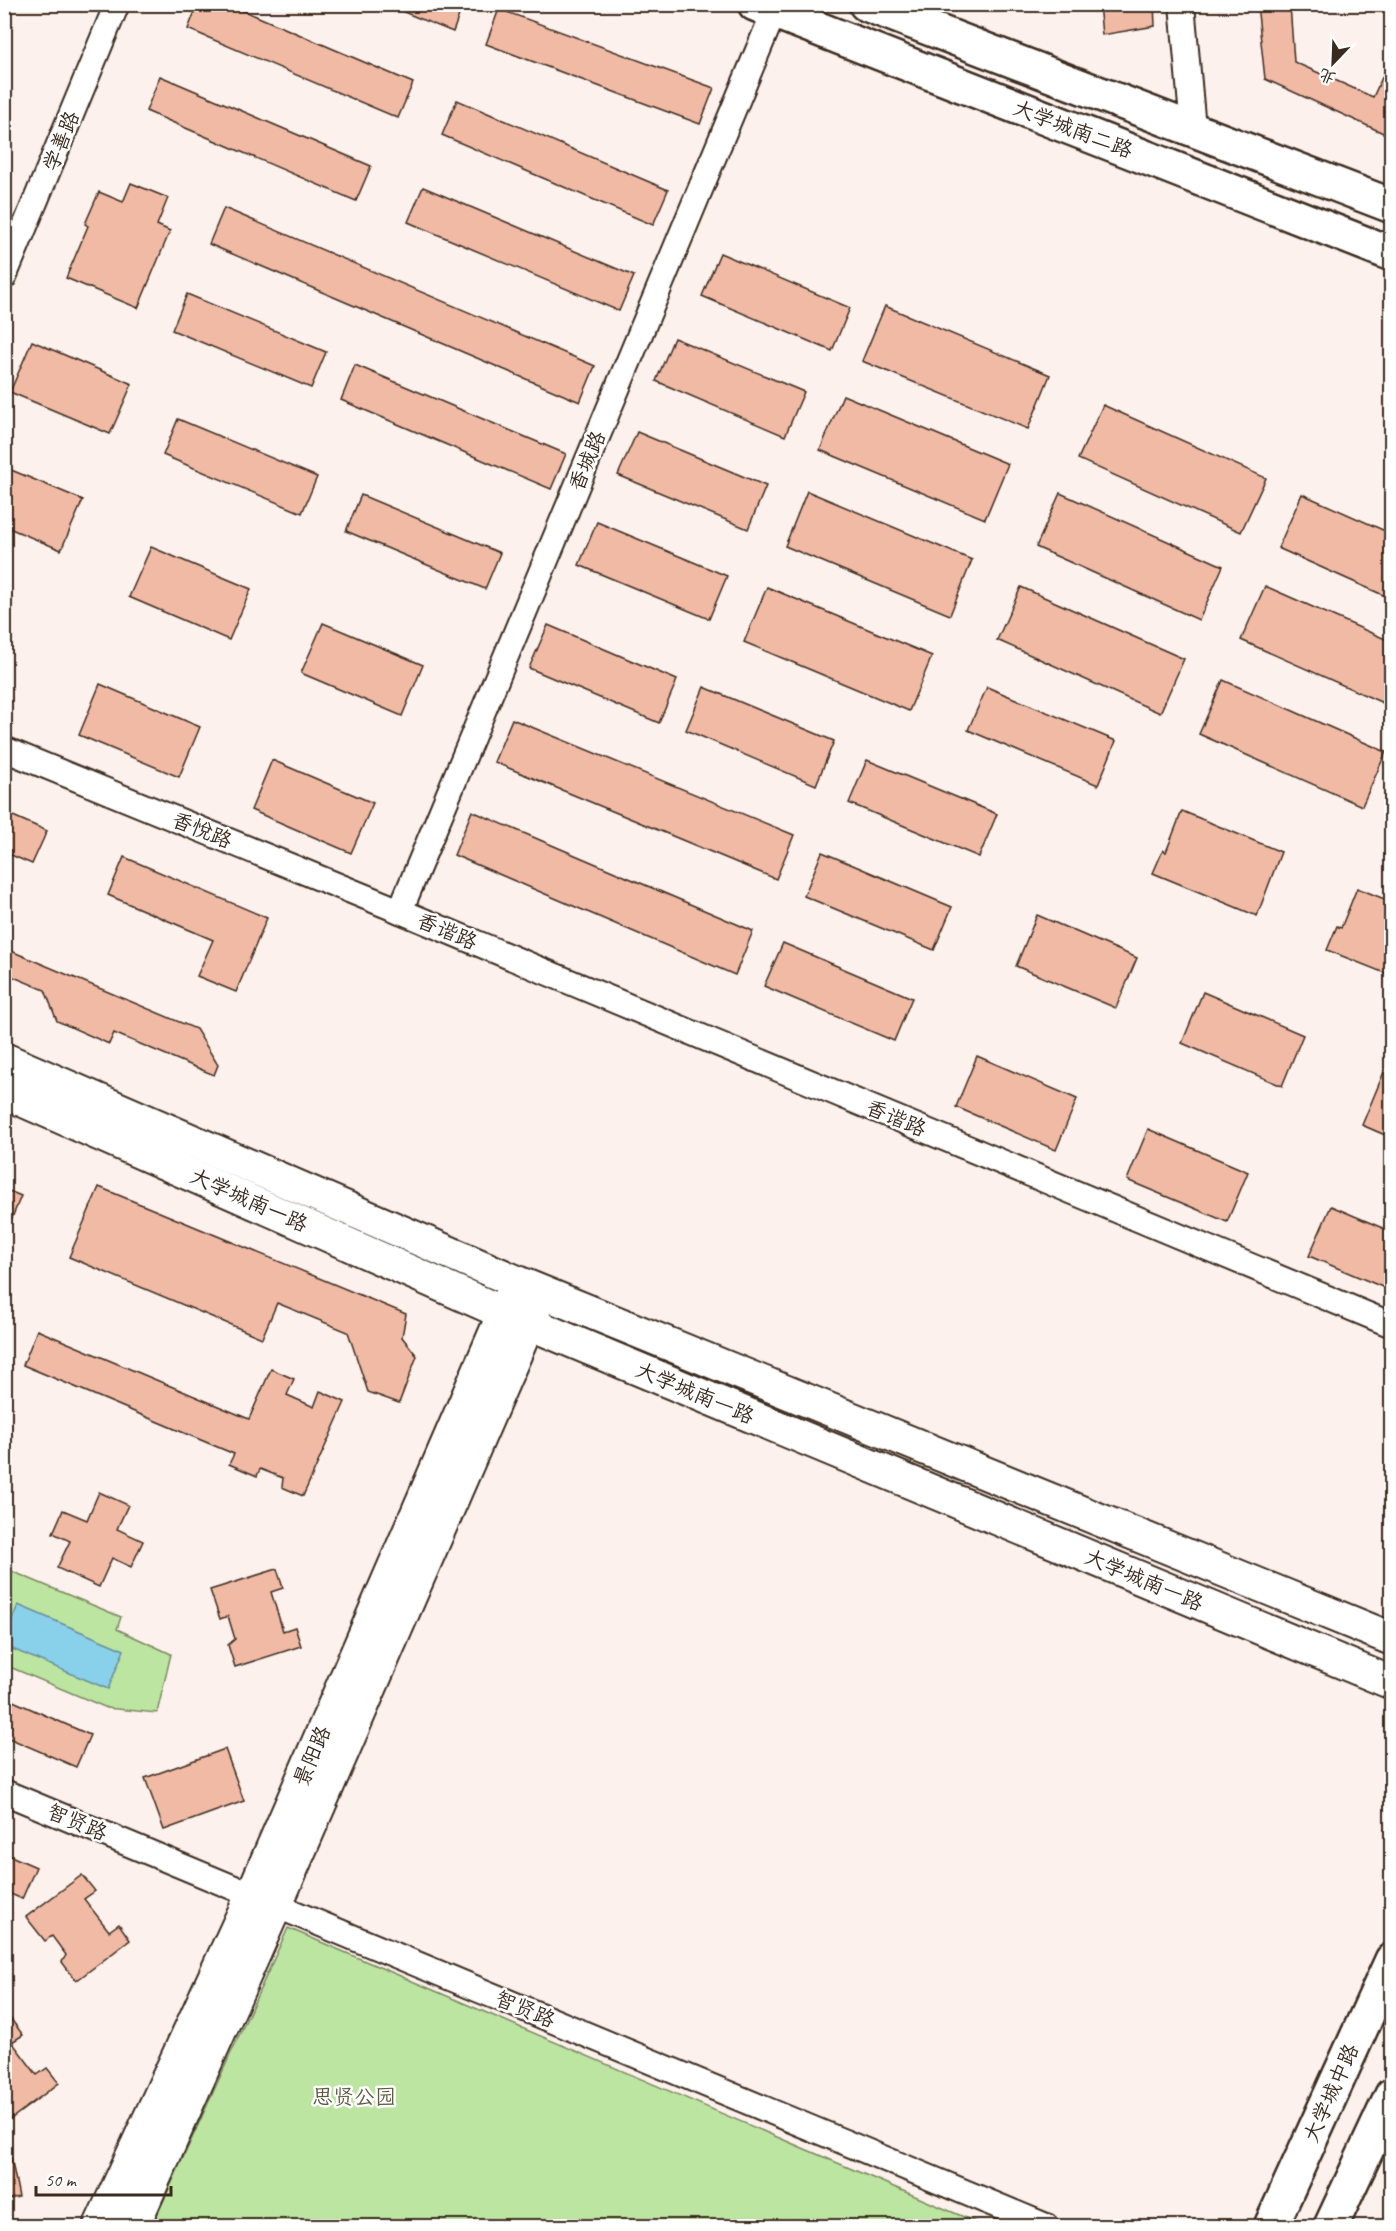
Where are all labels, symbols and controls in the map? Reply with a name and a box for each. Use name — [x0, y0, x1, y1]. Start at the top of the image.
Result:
north arrow — [1303, 33, 1363, 93]
text: 北 — [1316, 64, 1339, 88]
street label: 大学城南二路 — [1010, 94, 1136, 164]
street label: 学善路 — [37, 107, 85, 175]
street label: 香城路 — [563, 427, 611, 495]
street label: 香悦路 — [168, 806, 236, 854]
street label: 香谐路 — [413, 907, 481, 955]
street label: 香谐路 — [862, 1094, 930, 1142]
street label: 大学城南一路 — [186, 1162, 312, 1238]
street label: 大学城南一路 — [632, 1356, 758, 1430]
street label: 大学城南一路 — [1081, 1543, 1207, 1617]
street label: 景阳路 — [288, 1722, 336, 1790]
street label: 智贤路 — [43, 1798, 111, 1846]
street label: 智贤路 — [491, 1985, 559, 2033]
street label: 大学城中路 — [1298, 2040, 1364, 2146]
park label: 思贤公园 — [312, 2084, 396, 2110]
scale bar — [36, 2159, 171, 2197]
text: 50 m — [45, 2169, 78, 2191]

